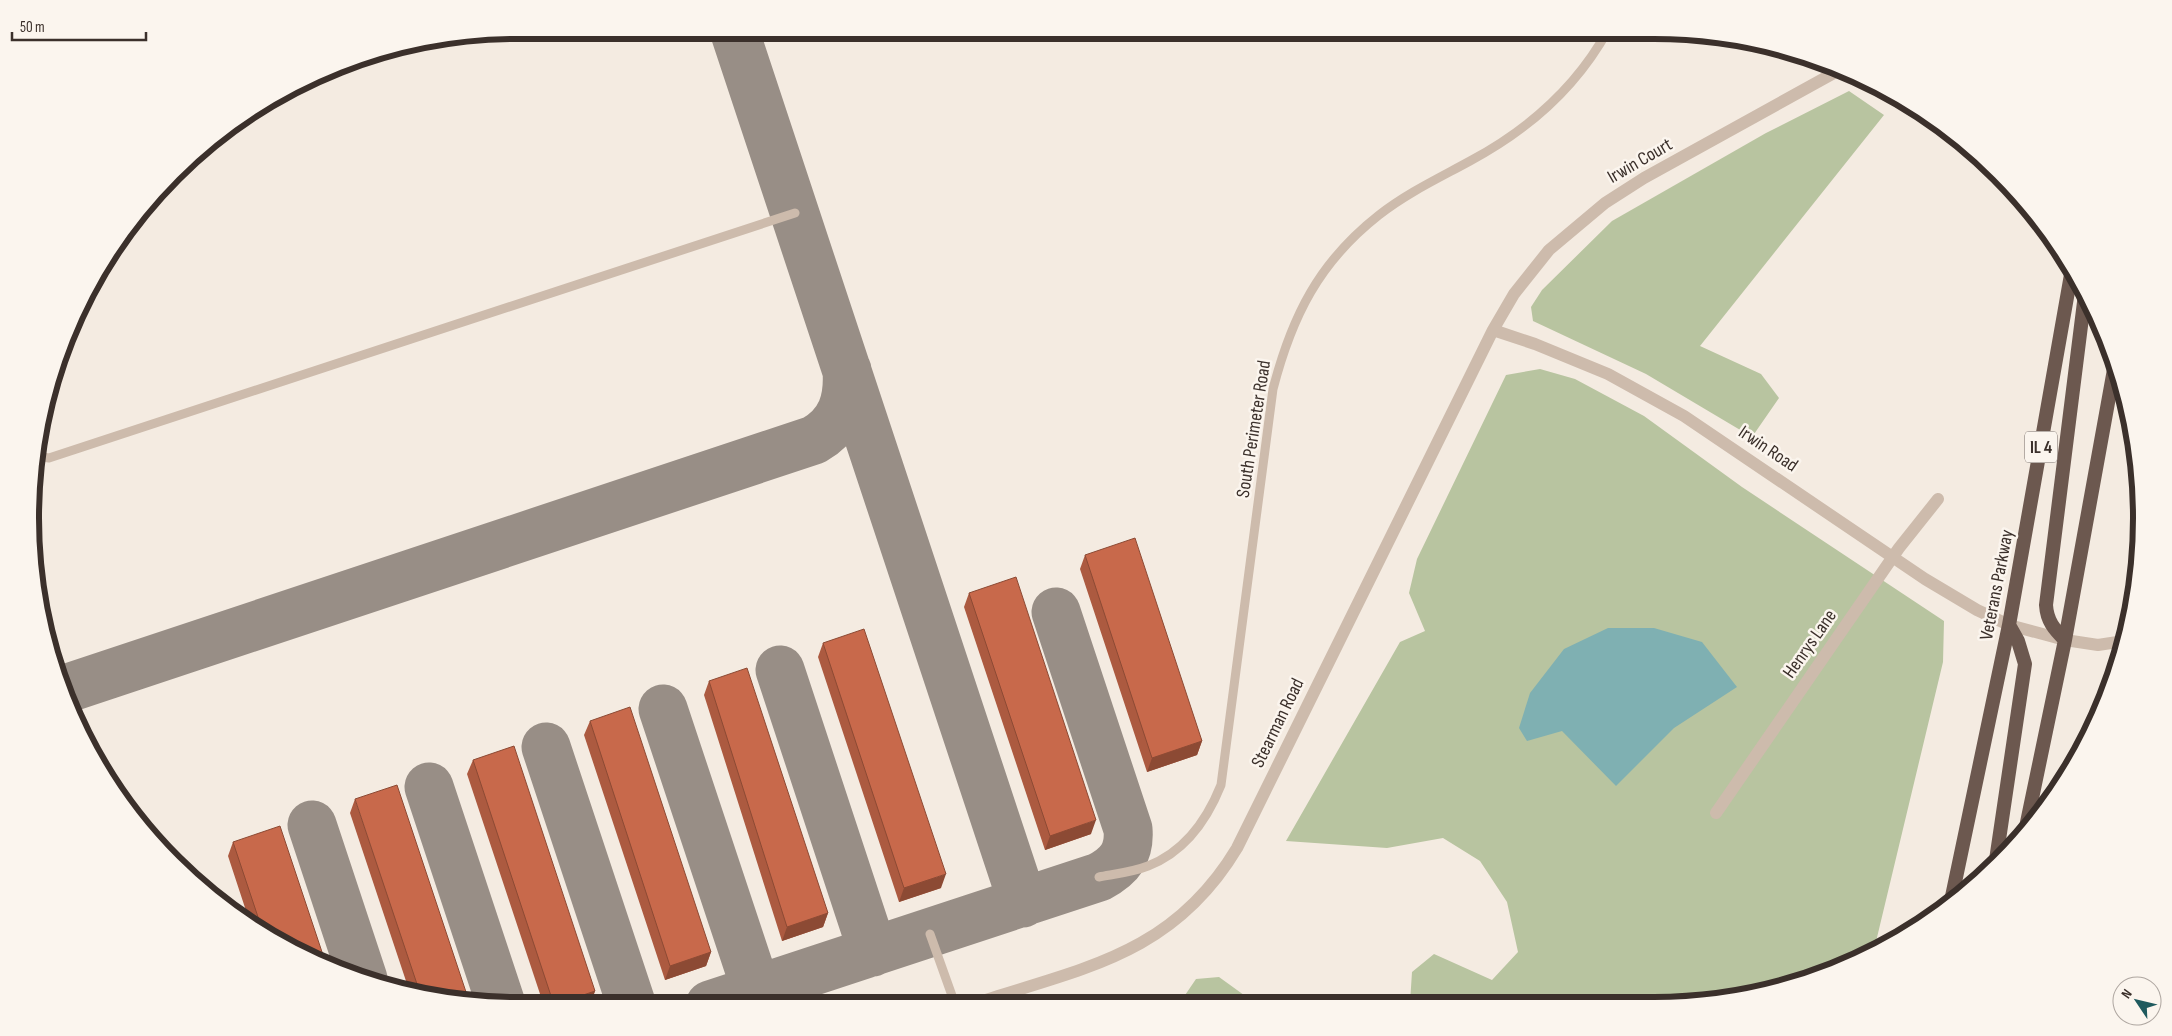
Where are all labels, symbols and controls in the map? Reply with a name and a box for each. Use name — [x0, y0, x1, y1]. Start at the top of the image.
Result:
scale bar — [12, 10, 146, 42]
text: 50 m — [20, 18, 45, 37]
street label: Irwin Court — [1603, 133, 1677, 189]
street label: South Perimeter Road — [1232, 359, 1276, 499]
street label: Irwin Road — [1734, 421, 1802, 477]
road number: IL 4 — [2025, 432, 2057, 462]
street label: Veterans Parkway — [1975, 527, 2019, 642]
street label: Henrys Lane — [1778, 605, 1842, 683]
street label: Stearman Road — [1247, 675, 1309, 771]
north arrow — [2112, 976, 2162, 1026]
text: N — [2118, 986, 2136, 1002]

